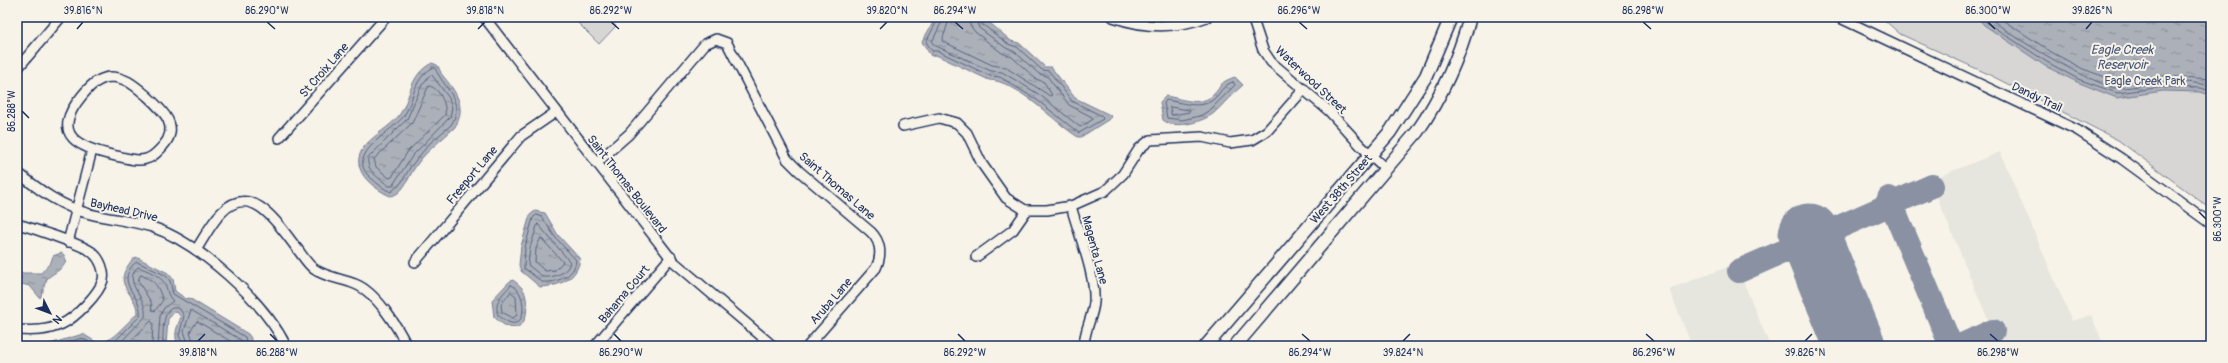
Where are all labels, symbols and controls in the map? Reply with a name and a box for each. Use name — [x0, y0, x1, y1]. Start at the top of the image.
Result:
text: 39.816°N — [64, 5, 103, 17]
text: 86.290°W — [245, 5, 289, 17]
text: 39.818°N — [466, 5, 504, 17]
text: 86.292°W — [590, 5, 633, 17]
text: 39.820°N — [866, 5, 908, 17]
text: 86.294°W — [934, 5, 977, 17]
text: 86.296°W — [1278, 5, 1321, 17]
text: 86.298°W — [1622, 5, 1664, 17]
text: 86.300°W — [1965, 5, 2011, 17]
text: 39.826°N — [2072, 5, 2112, 17]
street label: St Croix Lane — [296, 40, 352, 101]
water label: Eagle Creek Reservoir — [2091, 42, 2155, 73]
street label: Waterwood Street — [1272, 43, 1350, 118]
park label: Eagle Creek Park — [2104, 74, 2186, 89]
street label: Dandy Trail — [2009, 79, 2065, 116]
text: 86.288°W — [6, 90, 18, 132]
street label: Saint Thomas Boulevard — [584, 132, 670, 236]
street label: Freeport Lane — [444, 143, 501, 208]
street label: Saint Thomas Lane — [796, 149, 878, 224]
street label: West 38th Street — [1307, 151, 1376, 227]
street label: Bayhead Drive — [89, 195, 159, 226]
text: 86.300°W — [2212, 196, 2224, 242]
street label: Magenta Lane — [1078, 214, 1111, 286]
street label: Bahama Court — [596, 262, 653, 327]
street label: Aruba Lane — [807, 275, 856, 328]
north arrow — [30, 293, 70, 333]
text: N — [49, 312, 64, 327]
text: 39.818°N — [179, 347, 217, 359]
text: 86.288°W — [256, 347, 298, 359]
text: 86.290°W — [599, 347, 643, 359]
text: 86.292°W — [944, 347, 987, 359]
text: 86.294°W — [1289, 347, 1332, 359]
text: 39.824°N — [1383, 347, 1423, 359]
text: 86.296°W — [1633, 347, 1676, 359]
text: 39.826°N — [1785, 347, 1825, 359]
text: 86.298°W — [1977, 347, 2019, 359]

